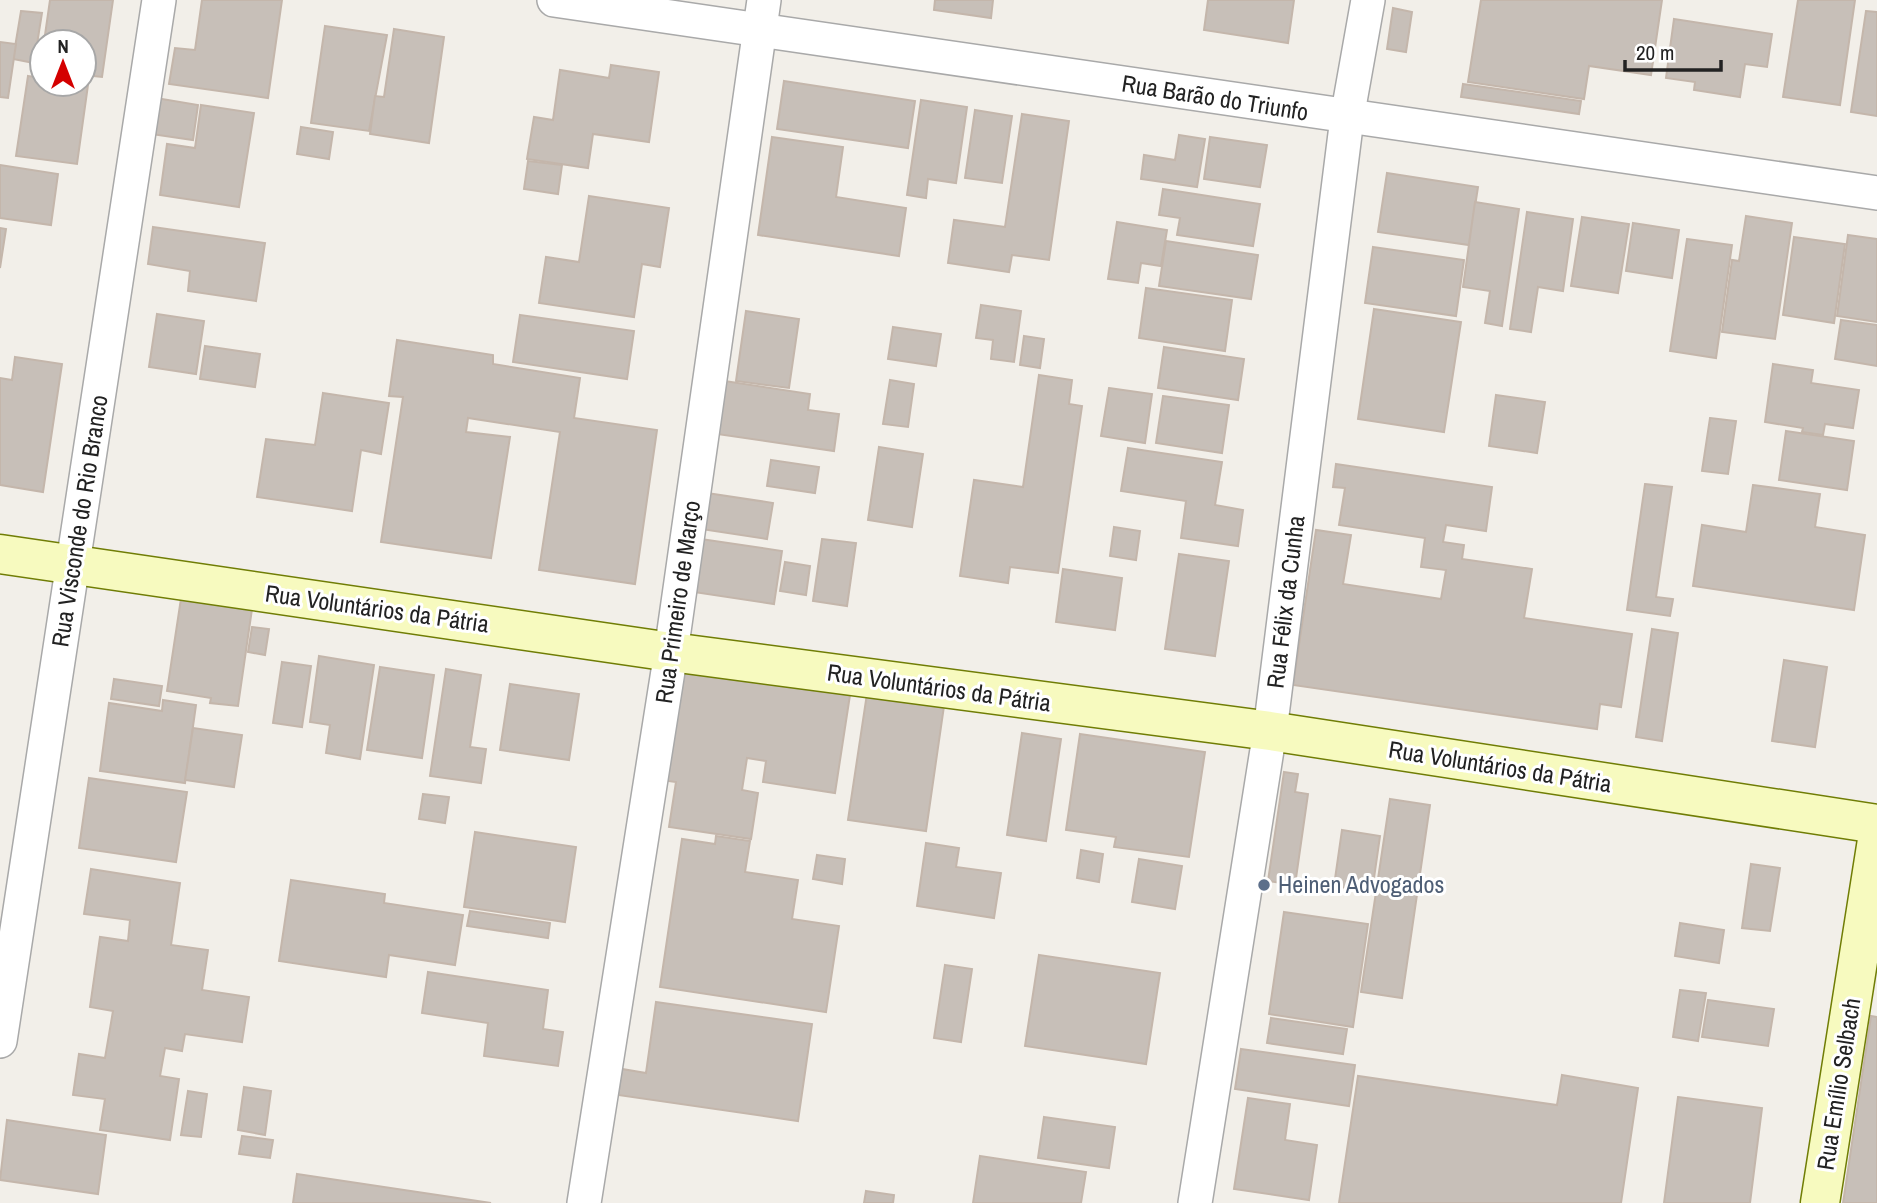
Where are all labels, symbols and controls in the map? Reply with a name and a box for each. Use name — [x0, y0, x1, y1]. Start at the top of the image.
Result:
north arrow — [28, 28, 98, 98]
scale bar — [1625, 28, 1721, 72]
text: N — [57, 33, 69, 59]
text: 20 m — [1636, 38, 1674, 67]
street label: Rua Barão do Triunfo — [1120, 66, 1311, 128]
street label: Rua Visconde do Rio Branco — [43, 393, 115, 649]
street label: Rua Primeiro de Março — [647, 498, 707, 705]
street label: Rua Félix da Cunha — [1259, 513, 1312, 690]
street label: Rua Voluntários da Pátria — [263, 576, 491, 640]
street label: Rua Voluntários da Pátria — [825, 655, 1053, 719]
street label: Rua Voluntários da Pátria — [1386, 733, 1614, 799]
place label: Heinen Advogados — [1278, 868, 1444, 900]
marker: Heinen Advogados — [1256, 877, 1272, 893]
street label: Rua Emílio Selbach — [1809, 995, 1867, 1172]

